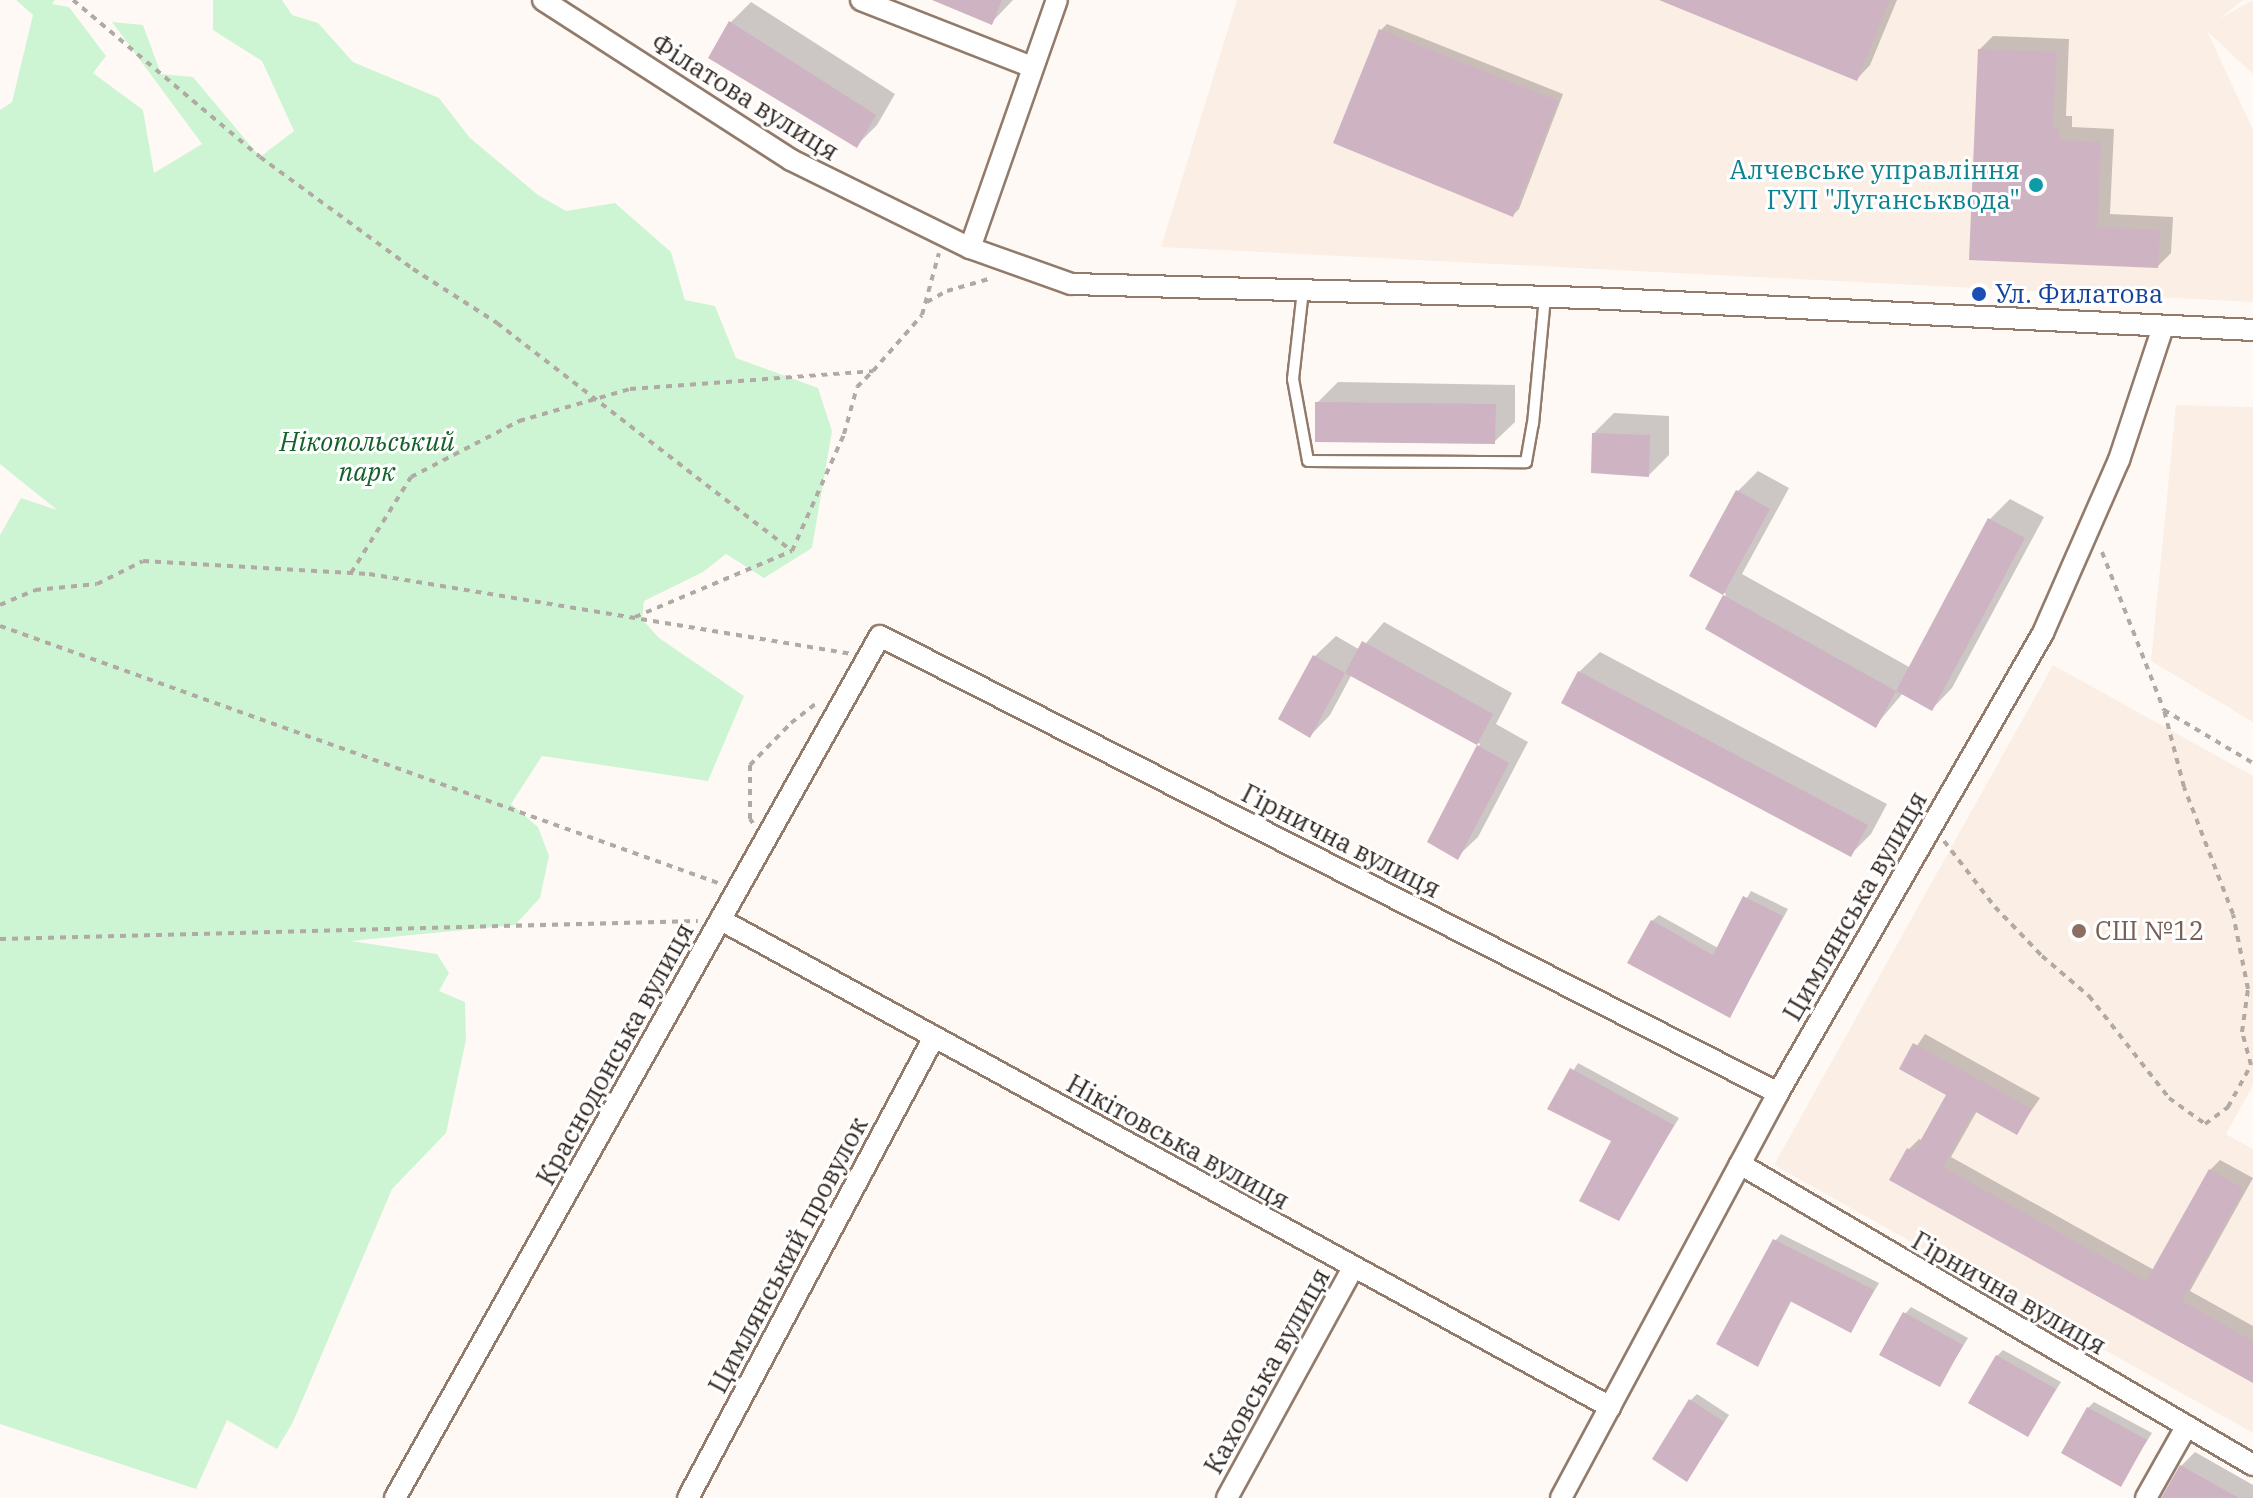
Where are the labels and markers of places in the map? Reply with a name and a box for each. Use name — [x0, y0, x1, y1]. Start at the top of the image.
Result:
place label: Алчевське управління ГУП "Луганськвода" — [1730, 154, 2020, 216]
marker: Алчевське управління ГУП "Луганськвода" — [2027, 176, 2045, 194]
place label: Ул. Филатова — [1995, 278, 2163, 310]
marker: Ул. Филатова — [1970, 285, 1988, 303]
place label: СШ №12 — [2095, 915, 2204, 947]
marker: СШ №12 — [2070, 922, 2088, 940]

